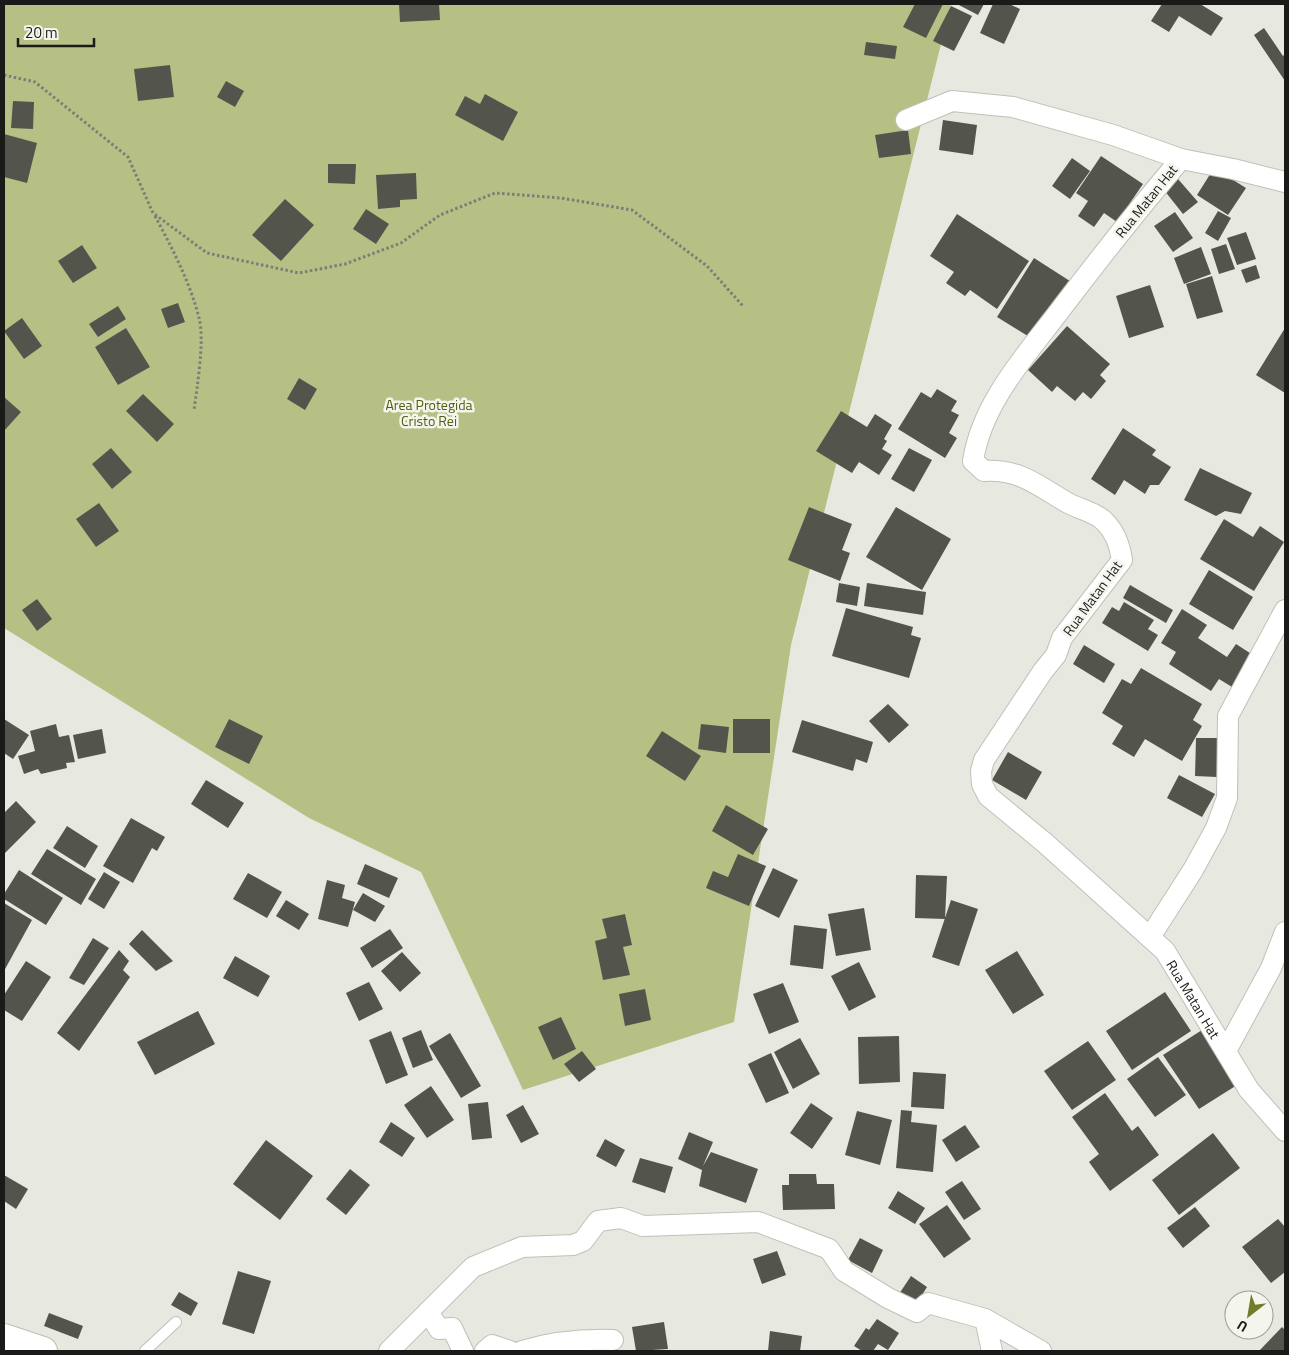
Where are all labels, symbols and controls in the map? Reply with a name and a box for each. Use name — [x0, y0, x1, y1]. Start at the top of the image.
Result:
scale bar — [18, 15, 94, 47]
text: 20 m — [25, 21, 58, 44]
street label: Rua Matan Hat — [1110, 160, 1182, 242]
park label: Area Protegida Cristo Rei — [385, 394, 473, 431]
street label: Rua Matan Hat — [1057, 556, 1127, 640]
street label: Rua Matan Hat — [1162, 955, 1226, 1042]
north arrow — [1224, 1290, 1274, 1340]
text: U — [1233, 1315, 1251, 1338]

